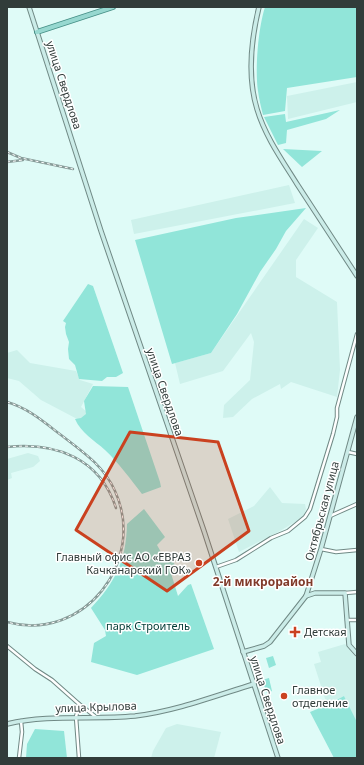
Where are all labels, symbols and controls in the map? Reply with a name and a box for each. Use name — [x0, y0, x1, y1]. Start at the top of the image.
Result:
street label: улица Свердлова — [43, 39, 86, 131]
street label: улица Свердлова — [143, 346, 188, 438]
street label: Октябрьская улица — [301, 459, 342, 562]
place label: Главный офис АО «ЕВРАЗ Качканарский ГОК» — [56, 549, 191, 577]
marker: Главный офис АО «ЕВРАЗ Качканарский ГОК» — [194, 558, 204, 568]
district label: 2-й микрорайон — [213, 573, 313, 590]
park label: парк Строитель — [106, 618, 190, 633]
place label: Детская — [304, 624, 346, 639]
marker: Детская — [289, 626, 301, 638]
street label: улица Свердлова — [247, 654, 290, 746]
place label: Главное отделение — [292, 682, 348, 710]
marker: Главное отделение — [279, 691, 289, 701]
street label: улица Крылова — [55, 698, 137, 715]

